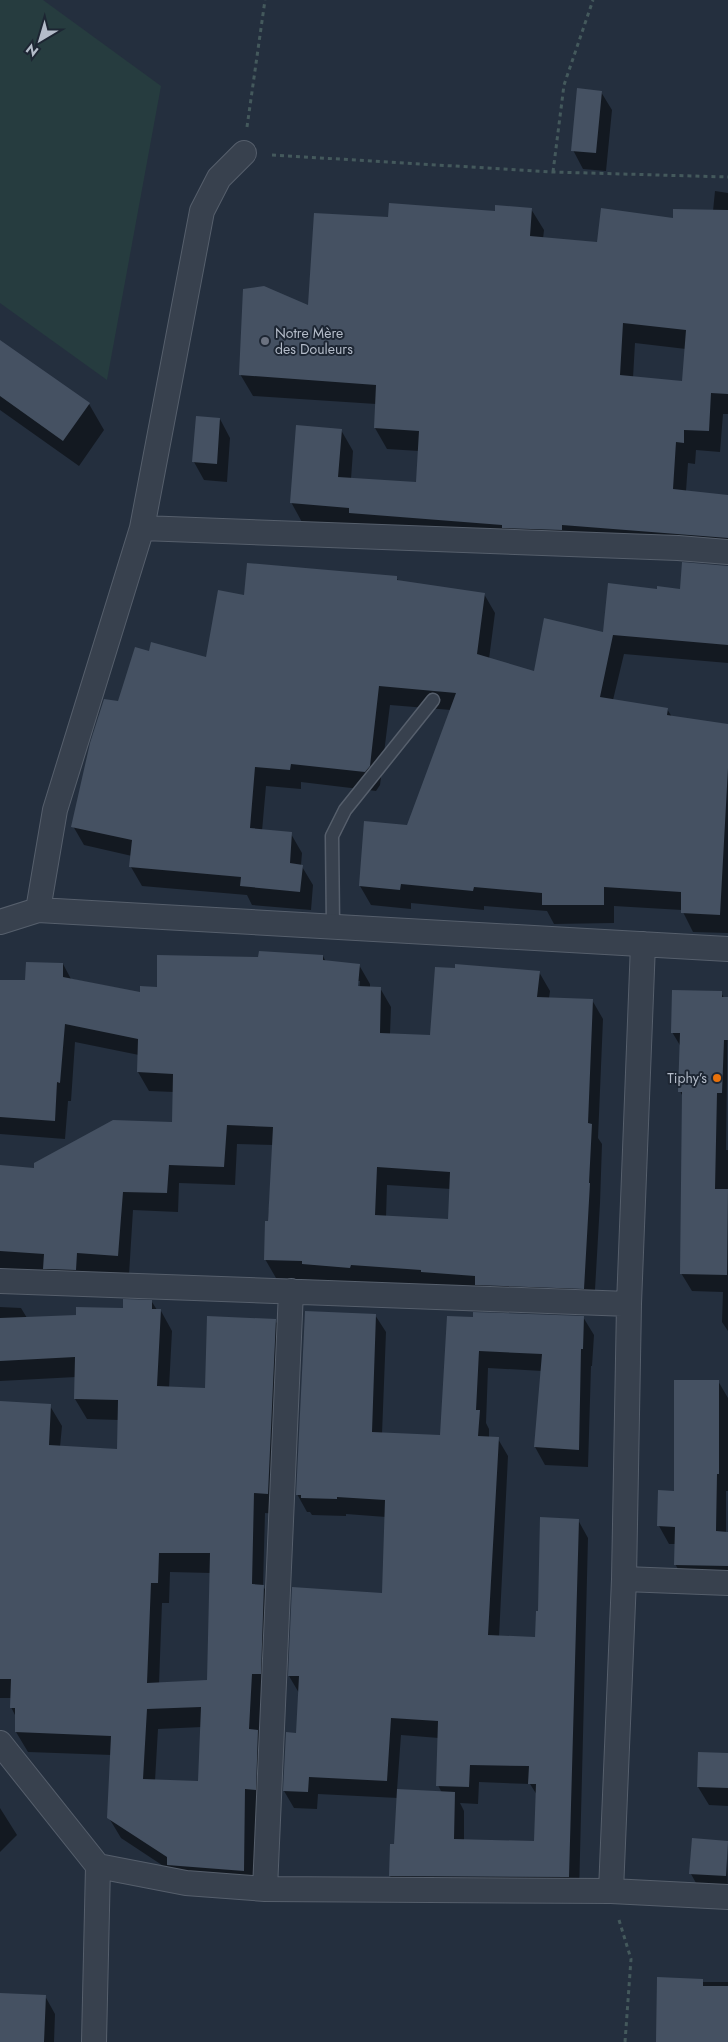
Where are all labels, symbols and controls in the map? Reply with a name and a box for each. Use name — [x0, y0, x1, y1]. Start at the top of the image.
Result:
north arrow — [15, 15, 65, 65]
text: N — [21, 39, 43, 62]
place label: Notre Mère des Douleurs — [275, 323, 353, 359]
marker: Notre Mère des Douleurs — [259, 335, 271, 347]
place label: Tiphy’s — [667, 1068, 707, 1088]
marker: Tiphy’s — [711, 1072, 723, 1084]

